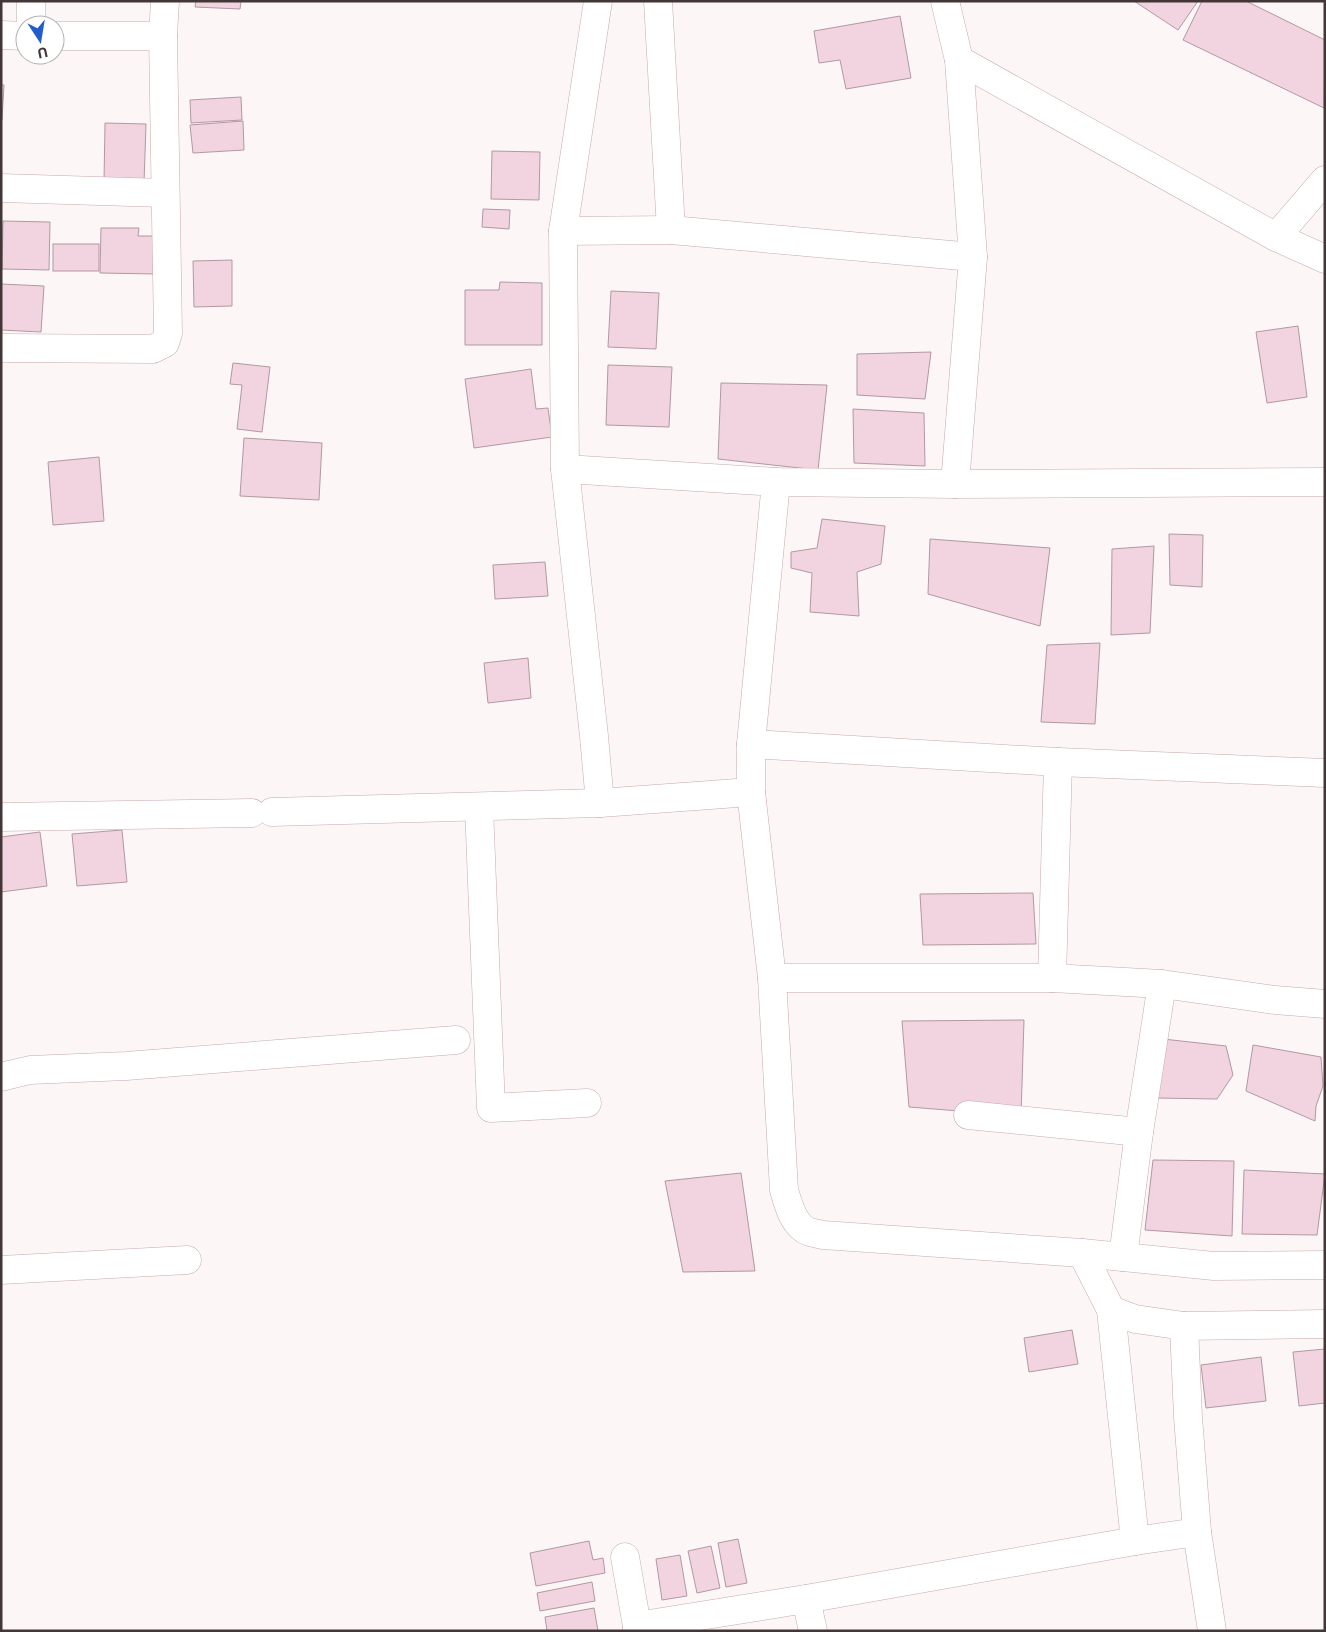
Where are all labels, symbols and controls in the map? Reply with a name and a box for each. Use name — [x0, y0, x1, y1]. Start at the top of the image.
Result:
north arrow — [15, 15, 65, 65]
text: U — [36, 43, 50, 64]

